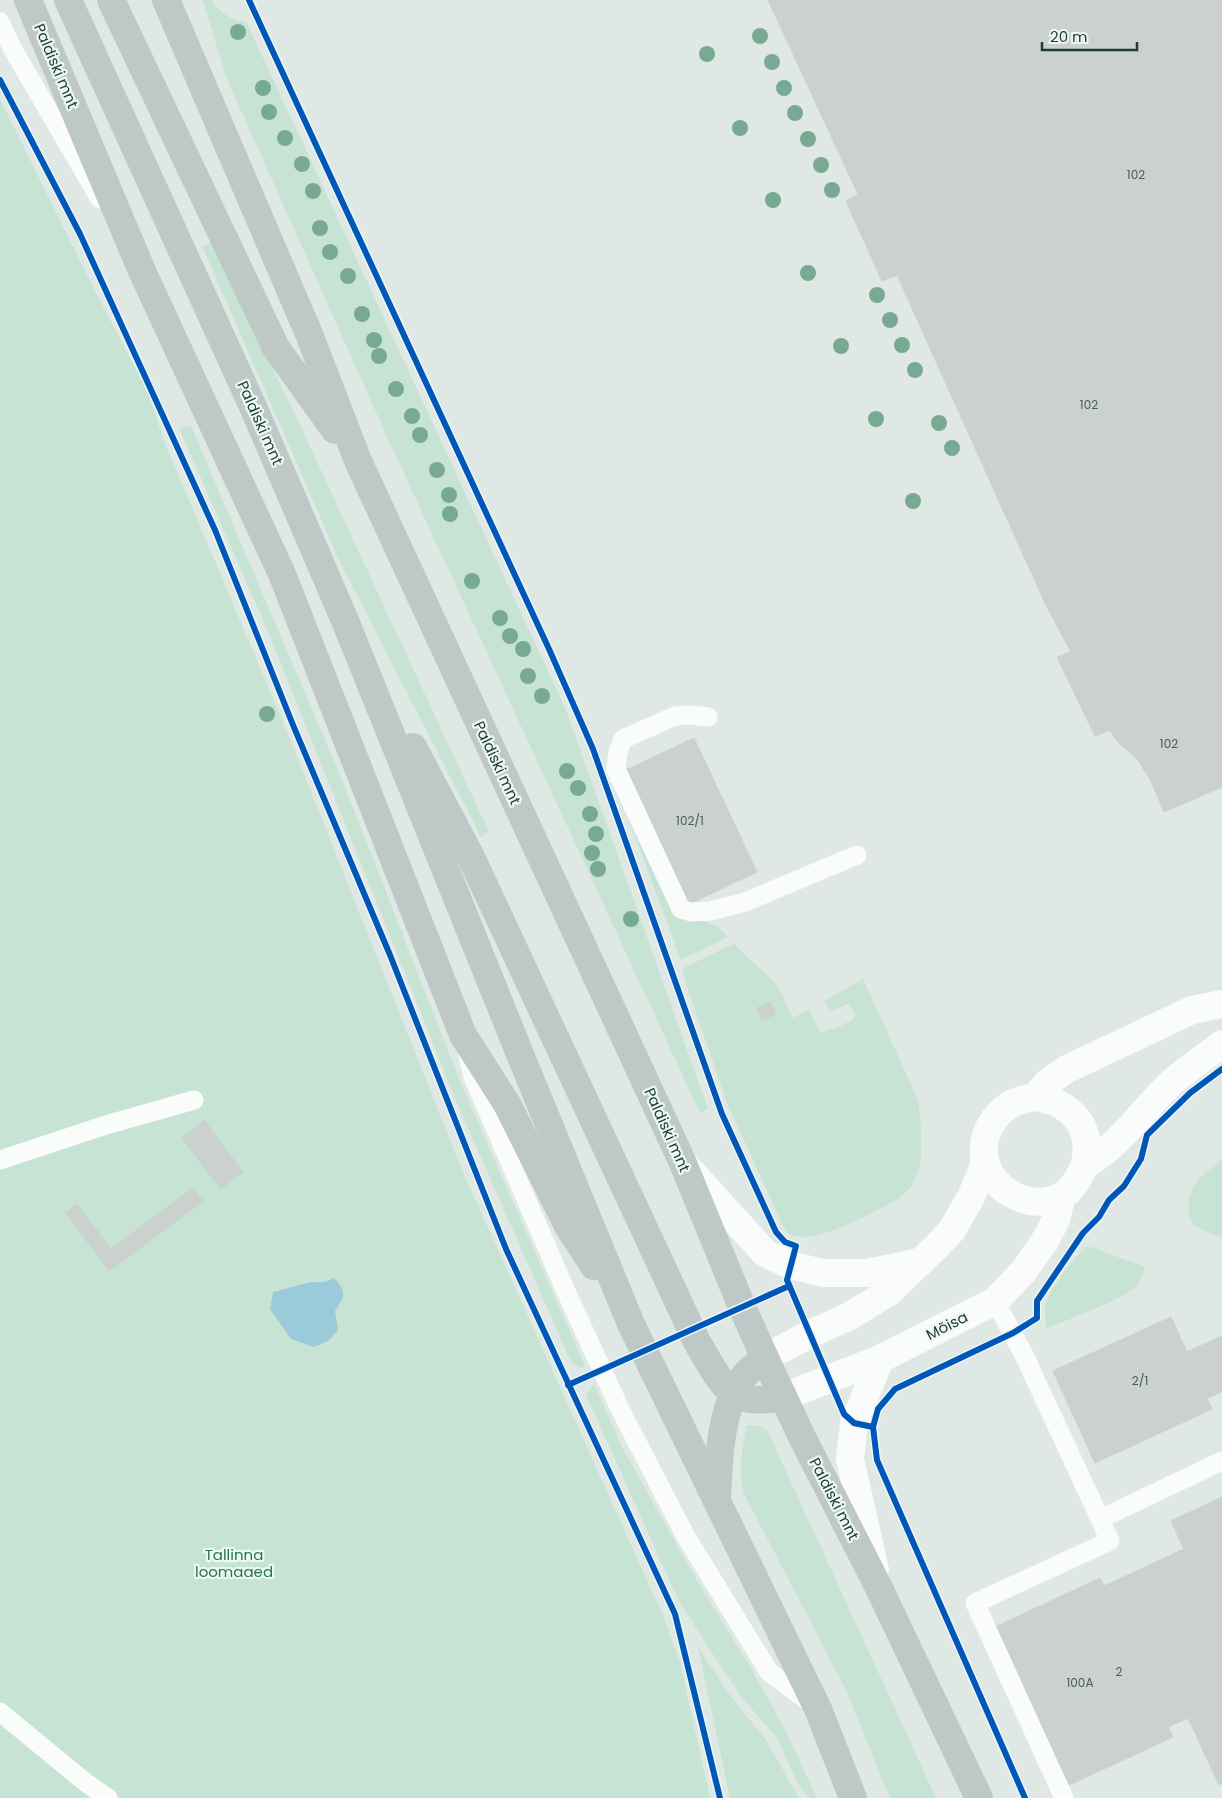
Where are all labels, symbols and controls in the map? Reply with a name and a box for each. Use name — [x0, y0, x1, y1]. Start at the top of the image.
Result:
street label: Paldiski mnt — [29, 20, 84, 111]
scale bar — [1042, 20, 1137, 52]
text: 20 m — [1050, 26, 1088, 47]
house number: 102 — [1127, 166, 1145, 183]
street label: Paldiski mnt — [233, 377, 288, 468]
house number: 102 — [1080, 396, 1098, 413]
street label: Paldiski mnt — [469, 718, 526, 808]
house number: 102 — [1160, 735, 1178, 752]
house number: 102/1 — [676, 812, 704, 829]
street label: Paldiski mnt — [640, 1084, 695, 1175]
street label: Mõisa — [922, 1306, 971, 1345]
house number: 2/1 — [1132, 1372, 1148, 1389]
street label: Paldiski mnt — [805, 1454, 864, 1544]
park label: Tallinna loomaaed — [195, 1544, 273, 1582]
house number: 2 — [1116, 1663, 1123, 1680]
house number: 100A — [1066, 1674, 1094, 1691]

